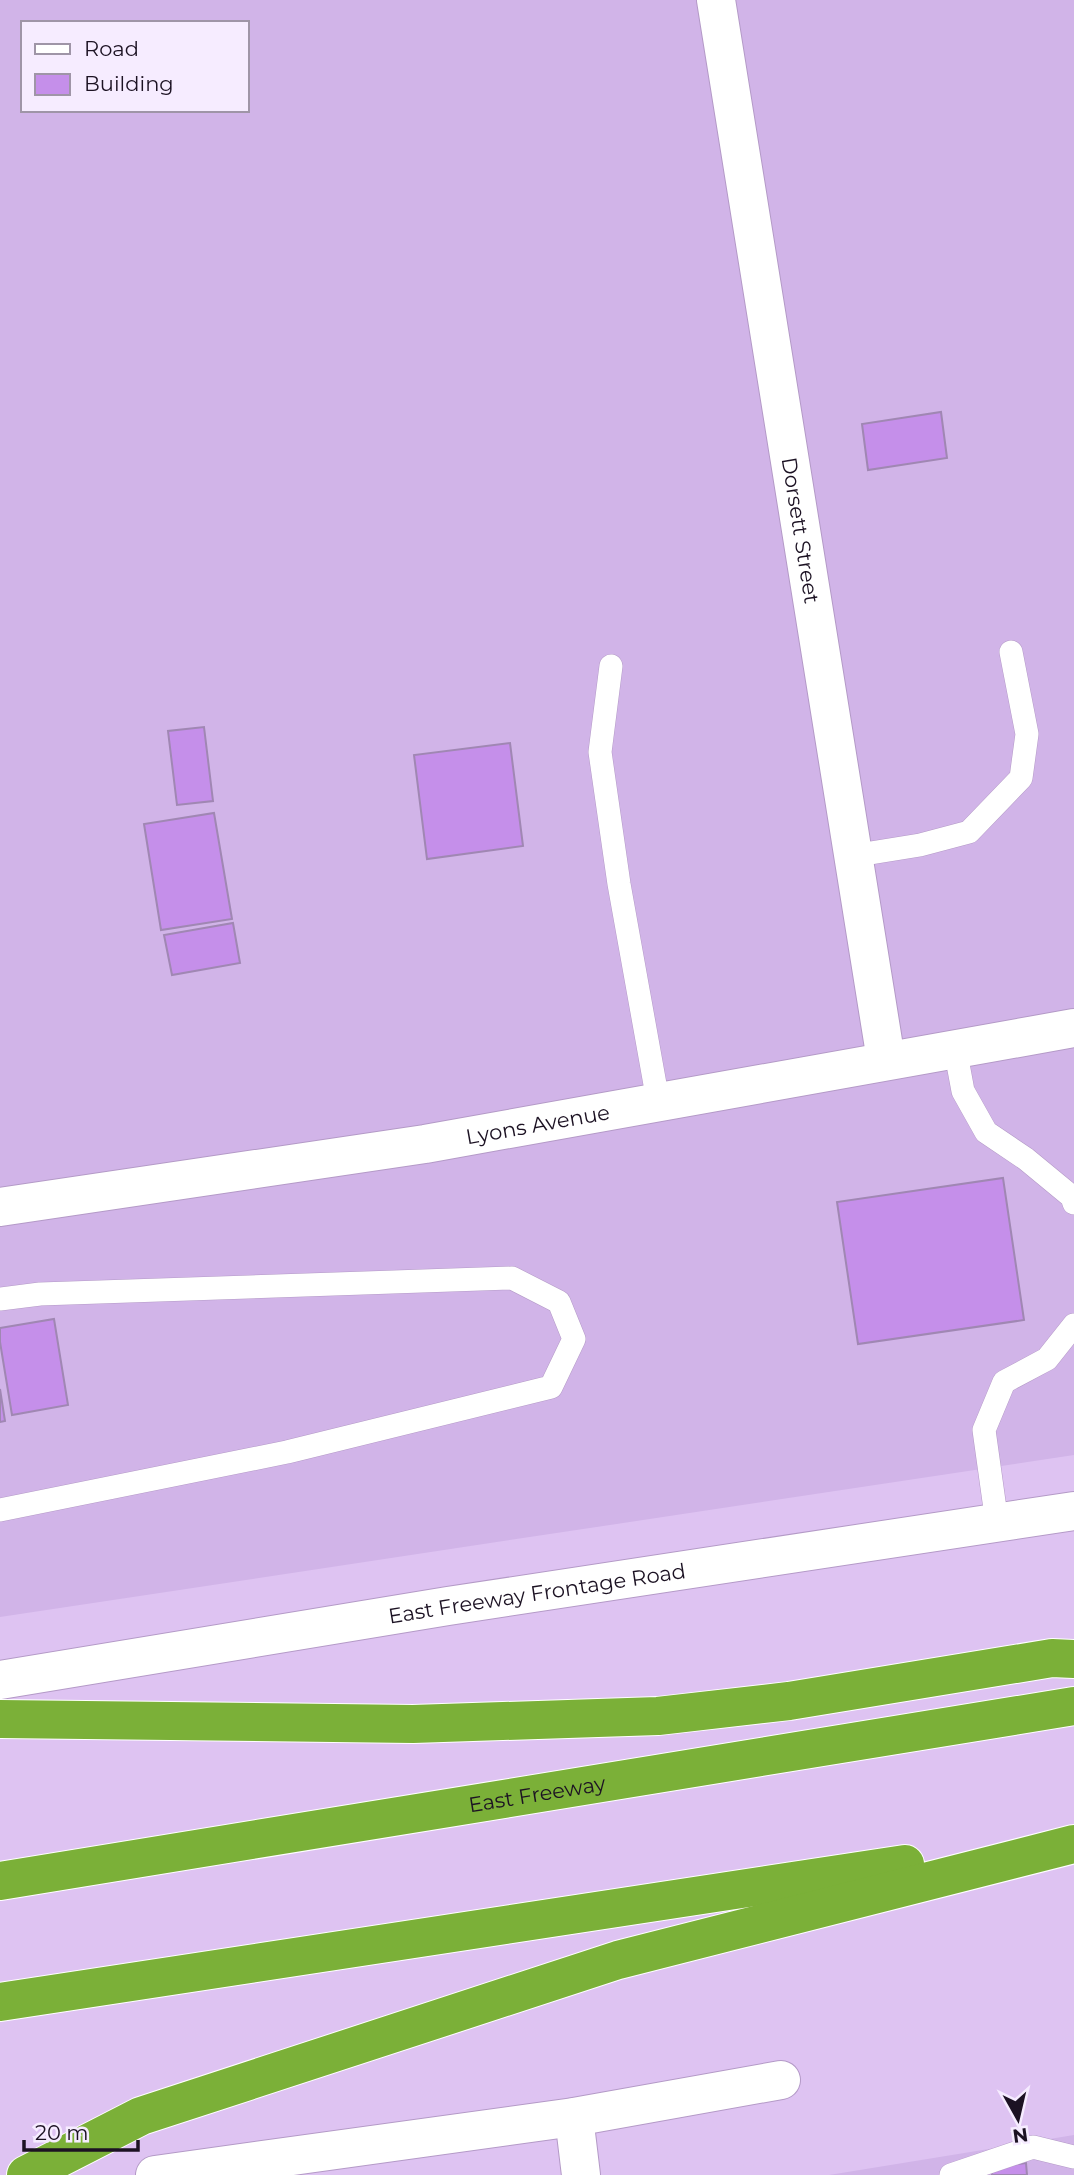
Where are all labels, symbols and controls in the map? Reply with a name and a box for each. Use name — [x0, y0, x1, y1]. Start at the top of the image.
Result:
legend — [21, 21, 248, 112]
text: Road — [84, 36, 139, 61]
text: Building — [84, 71, 174, 96]
street label: Dorsett Street — [777, 455, 825, 605]
street label: Lyons Avenue — [464, 1099, 612, 1149]
street label: East Freeway Frontage Road — [386, 1558, 687, 1628]
street label: East Freeway — [467, 1770, 608, 1817]
north arrow — [983, 2084, 1053, 2154]
scale bar — [24, 2108, 138, 2152]
text: 20 m — [35, 2120, 89, 2145]
text: N — [1011, 2123, 1030, 2148]

